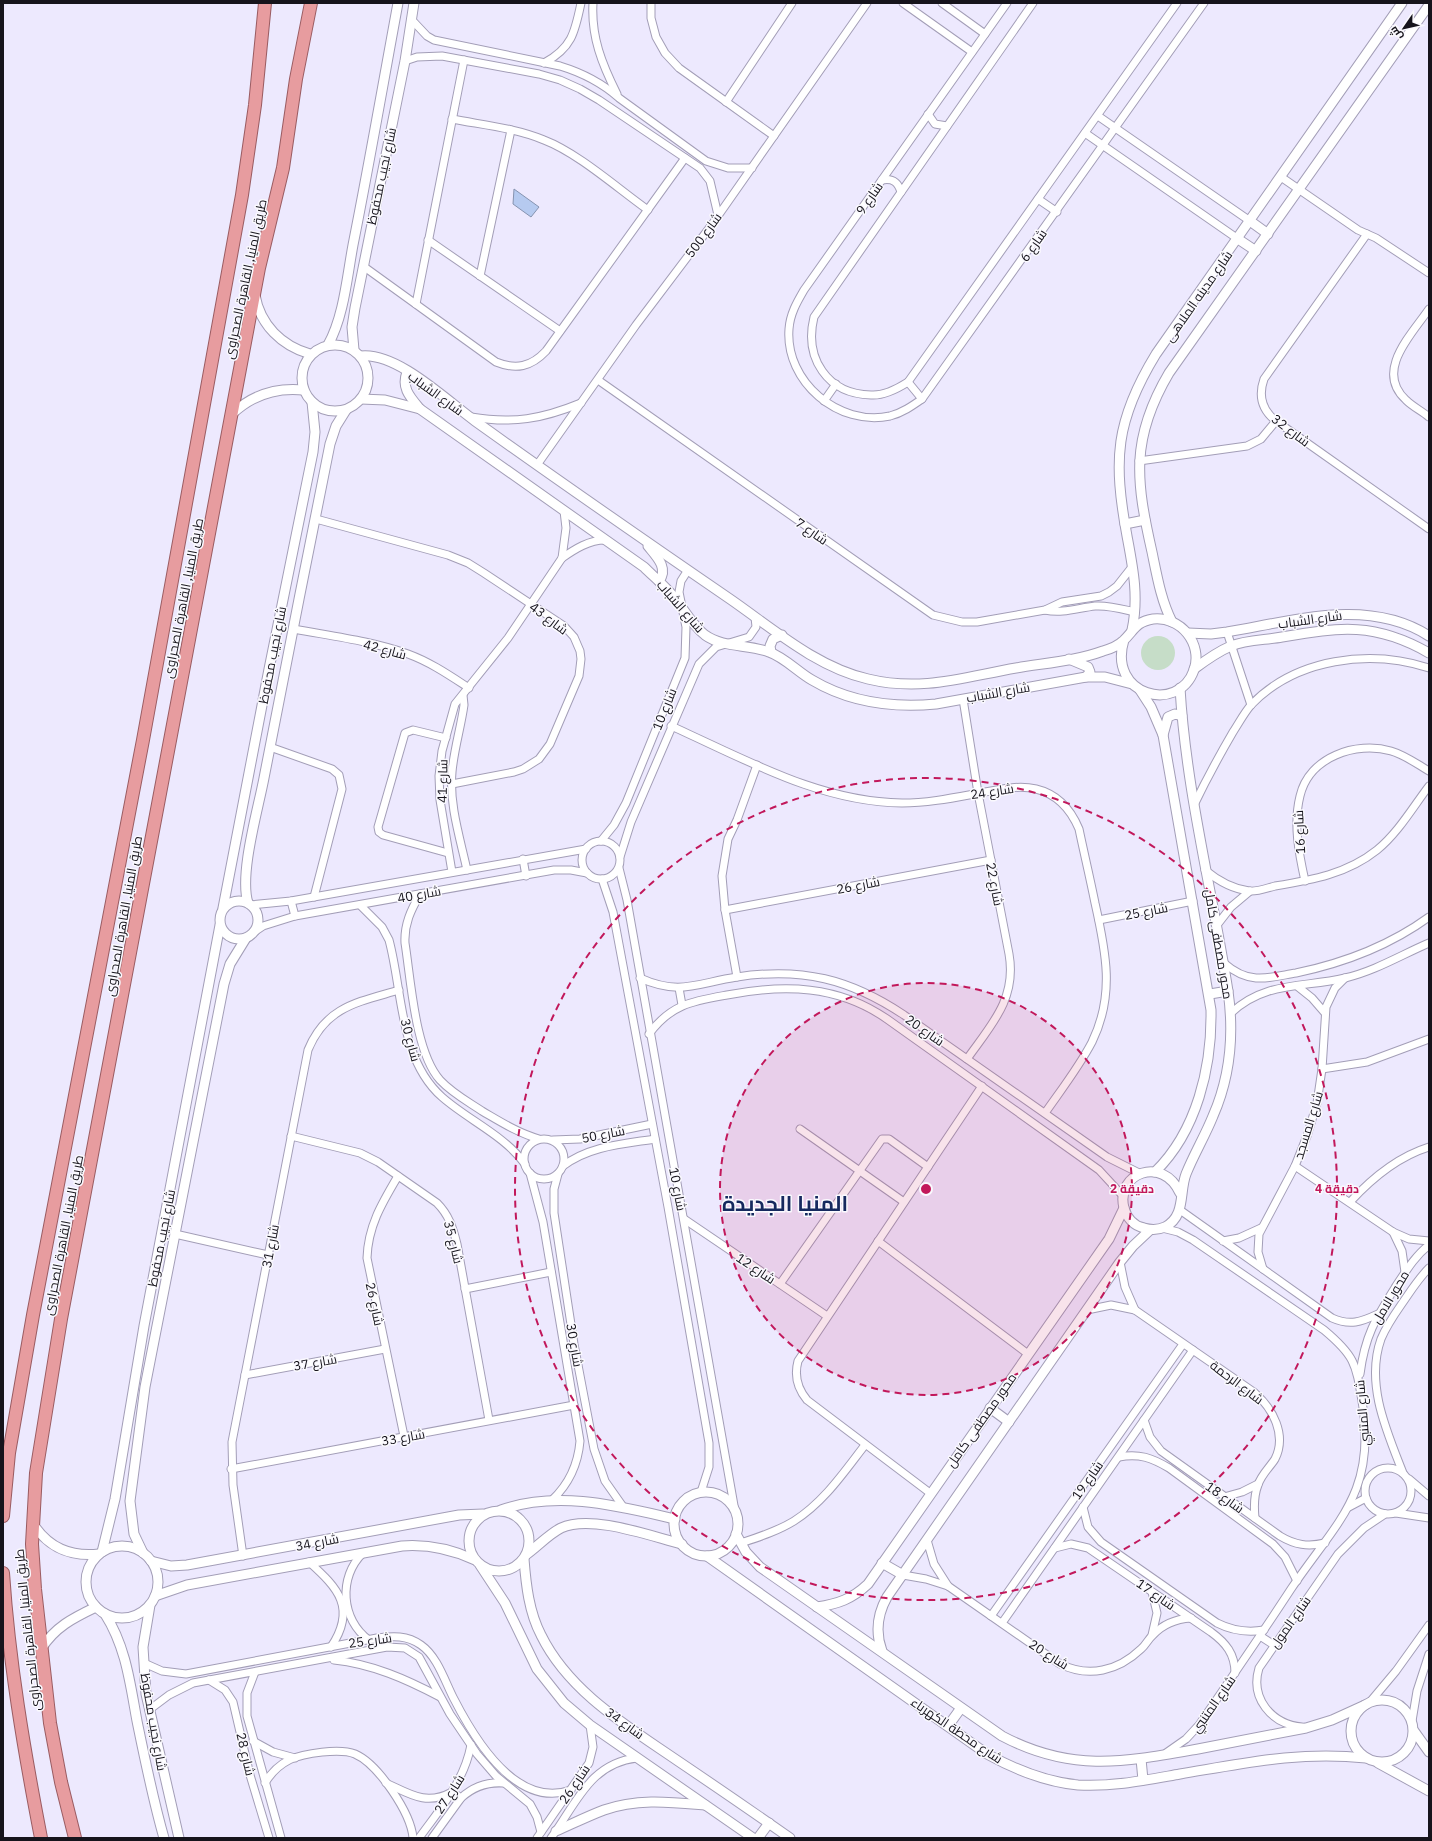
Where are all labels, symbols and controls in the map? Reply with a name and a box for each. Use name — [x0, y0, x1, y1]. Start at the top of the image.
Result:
north arrow — [1384, 8, 1424, 48]
text: ش — [1386, 24, 1405, 43]
street label: شارع نجيب محفوظ — [363, 126, 400, 226]
street label: شارع 9 — [852, 179, 887, 218]
street label: طريق المنيا, القاهرة الصحراوى — [220, 198, 271, 361]
street label: شارع 500 — [681, 209, 725, 261]
street label: شارع 6 — [1016, 226, 1051, 265]
street label: شارع مدينه الملاهى — [1161, 247, 1236, 345]
street label: شارع الشباب — [405, 368, 467, 419]
street label: شارع 32 — [1268, 410, 1313, 450]
street label: شارع 7 — [792, 514, 831, 549]
street label: طريق المنيا, القاهرة الصحراوى — [160, 516, 207, 680]
street label: شارع الشباب — [653, 576, 708, 636]
street label: شارع 43 — [526, 598, 571, 638]
street label: شارع نجيب محفوظ — [255, 605, 290, 705]
street label: شارع الشباب — [1277, 607, 1343, 632]
street label: شارع 42 — [361, 636, 408, 663]
street label: شارع الشباب — [965, 679, 1031, 706]
street label: شارع 10 — [648, 686, 681, 733]
street label: شارع 41 — [434, 759, 451, 803]
street label: شارع 24 — [969, 780, 1015, 803]
street label: شارع 16 — [1290, 810, 1309, 854]
street label: طريق المنيا, القاهرة الصحراوى — [101, 834, 146, 998]
street label: شارع 22 — [982, 861, 1007, 907]
street label: شارع 26 — [835, 873, 881, 898]
street label: شارع 40 — [396, 882, 442, 907]
street label: محور مصطفى كامل — [1200, 888, 1237, 1001]
street label: شارع 25 — [1123, 899, 1169, 924]
street label: شارع 20 — [902, 1011, 948, 1050]
street label: شارع 30 — [397, 1017, 424, 1064]
street label: شارع المسجد — [1290, 1089, 1327, 1161]
street label: شارع 50 — [580, 1122, 626, 1147]
street label: طريق المنيا, القاهرة الصحراوى — [40, 1153, 87, 1317]
street label: شارع 10 — [665, 1166, 690, 1212]
text: 2 دقيقة — [1110, 1181, 1154, 1196]
text: 4 دقيقة — [1315, 1181, 1359, 1196]
centre of rings — [919, 1182, 933, 1196]
street label: شارع نجيب محفوظ — [144, 1188, 179, 1288]
district label: المنيا الجديدة — [722, 1189, 848, 1217]
street label: شارع 35 — [440, 1219, 467, 1265]
street label: شارع 31 — [258, 1223, 283, 1269]
street label: شارع 12 — [733, 1249, 779, 1288]
street label: محور الامل — [1368, 1267, 1413, 1327]
street label: شارع 26 — [362, 1281, 387, 1327]
street label: شارع 30 — [562, 1322, 587, 1368]
street label: شارع 37 — [292, 1350, 338, 1375]
street label: شارع الرحمة — [1207, 1357, 1267, 1408]
street label: محور مصطفى كامل — [942, 1370, 1020, 1471]
street label: شارع المتنبي — [1351, 1379, 1376, 1447]
street label: شارع 33 — [380, 1425, 426, 1450]
street label: شارع 19 — [1068, 1457, 1107, 1503]
street label: شارع 18 — [1202, 1478, 1247, 1517]
street label: شارع 34 — [294, 1530, 340, 1555]
street label: طريق المنيا, القاهرة الصحراوى — [11, 1548, 44, 1712]
street label: شارع 17 — [1133, 1575, 1179, 1614]
street label: شارع المول — [1266, 1593, 1315, 1652]
street label: شارع 25 — [347, 1629, 393, 1652]
street label: شارع 20 — [1026, 1636, 1072, 1673]
street label: شارع نجيب محفوظ — [137, 1672, 170, 1772]
street label: شارع المتنبي — [1187, 1672, 1241, 1737]
street label: شارع محطة الكهرباء — [908, 1693, 1006, 1767]
street label: شارع 34 — [602, 1704, 647, 1743]
street label: شارع 28 — [232, 1731, 259, 1777]
street label: شارع 26 — [555, 1761, 594, 1807]
street label: شارع 27 — [430, 1771, 468, 1817]

